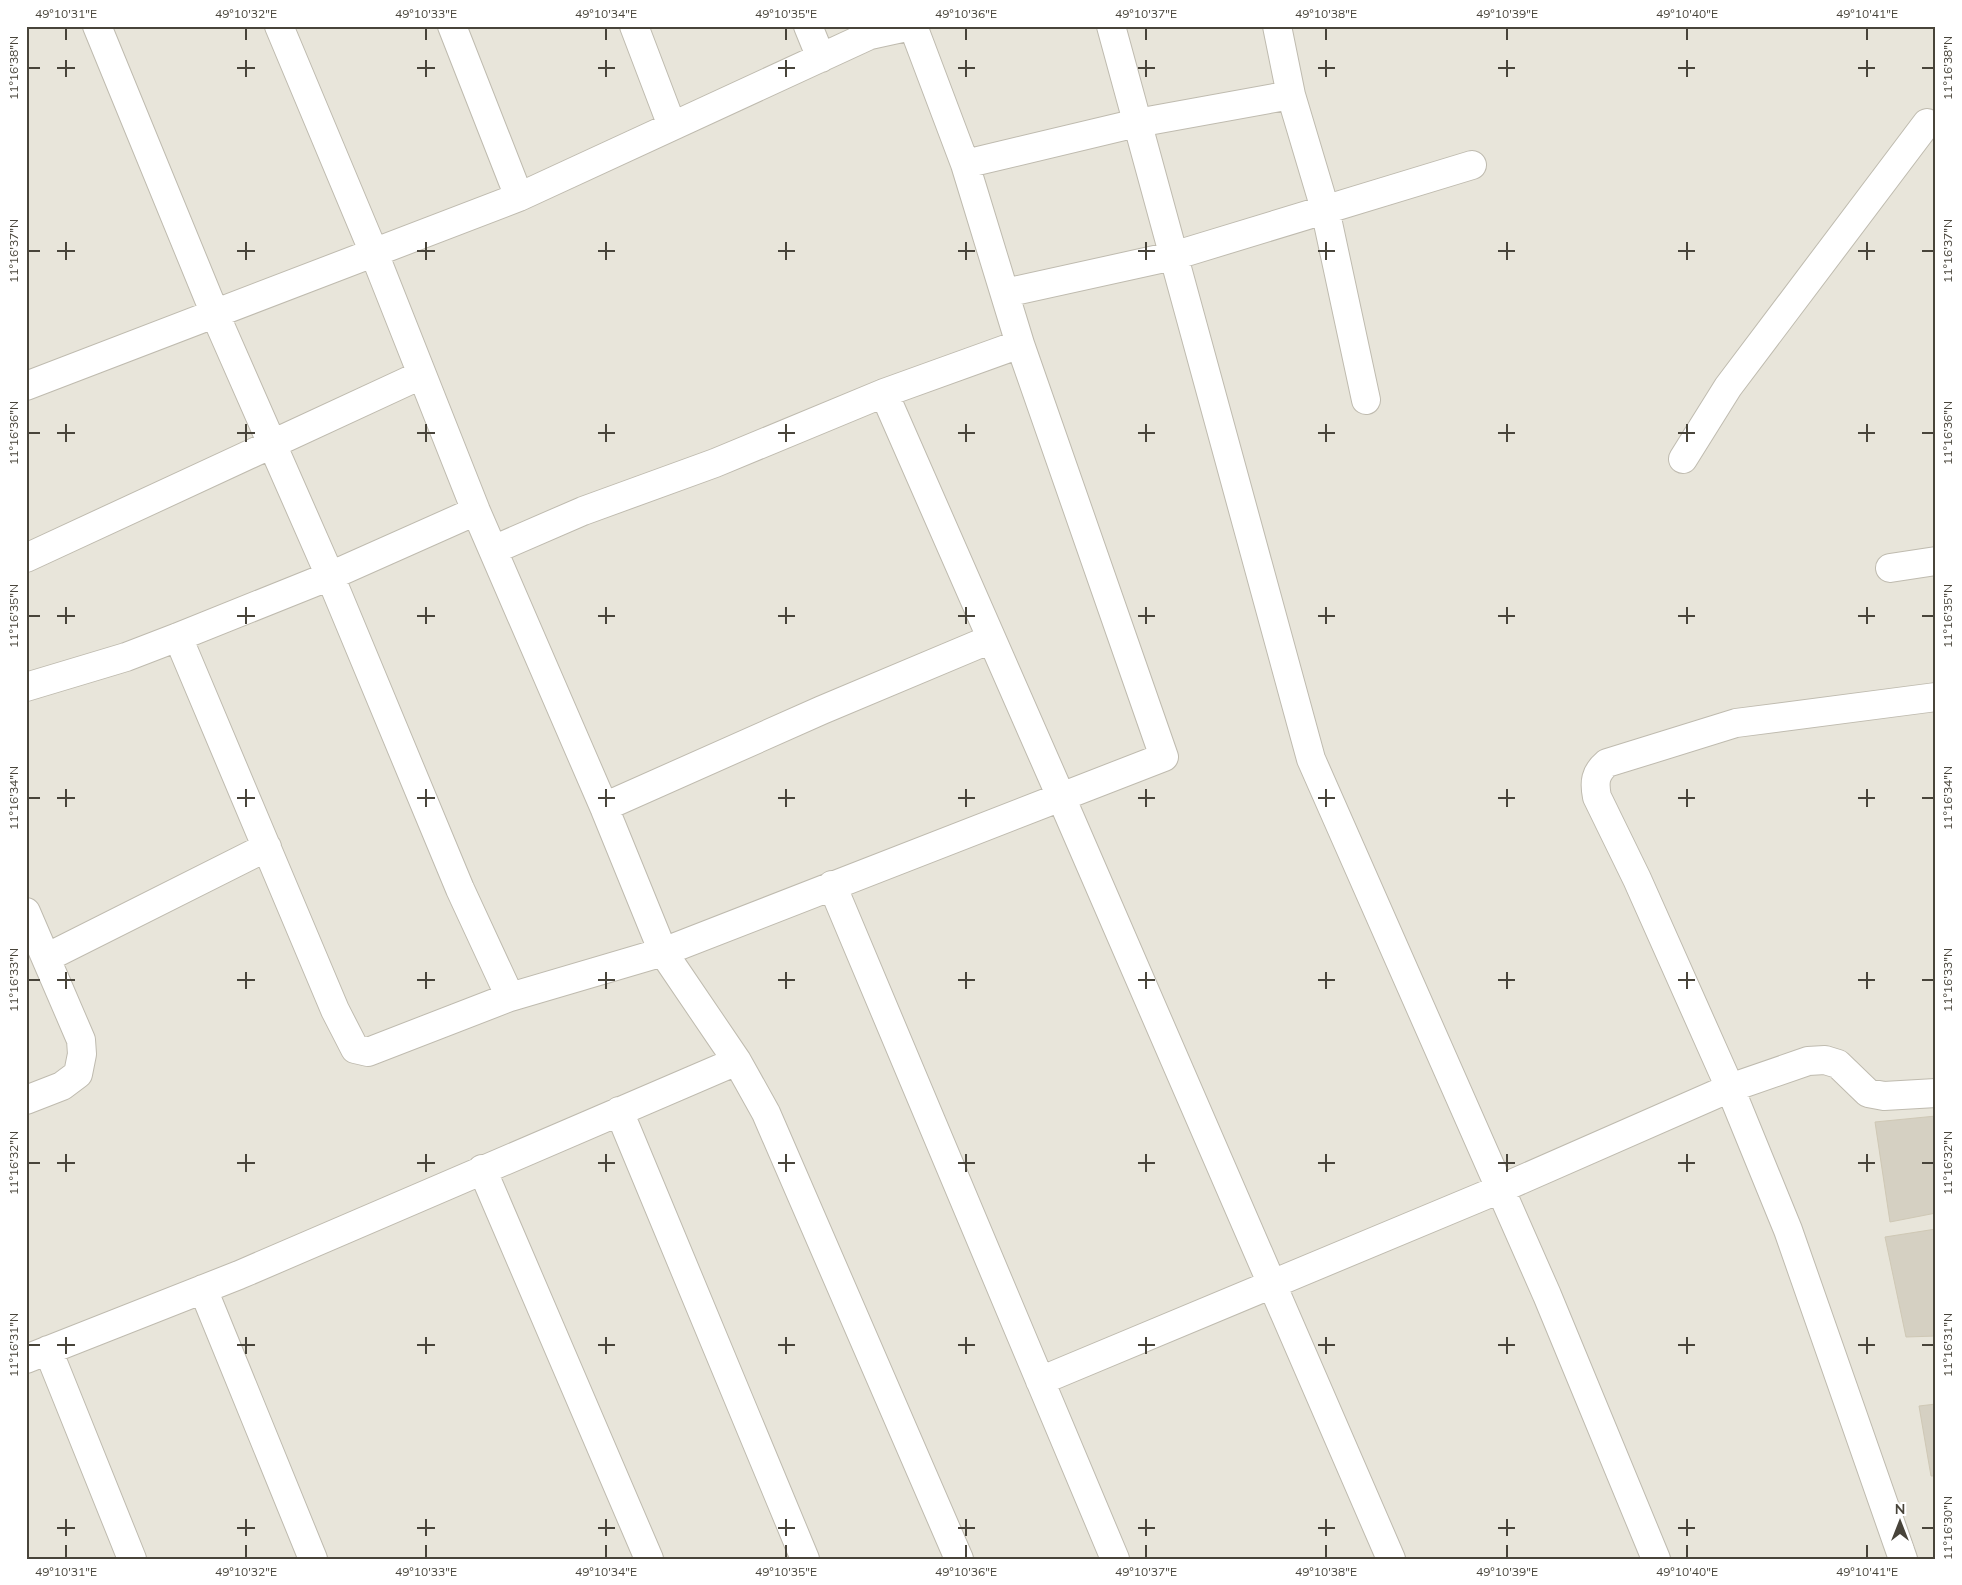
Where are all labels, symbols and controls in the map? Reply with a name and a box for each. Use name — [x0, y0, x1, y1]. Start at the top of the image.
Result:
text: 49°10'31"E — [35, 6, 97, 21]
text: 49°10'32"E — [215, 6, 277, 21]
text: 49°10'33"E — [395, 6, 457, 21]
text: 49°10'34"E — [575, 6, 637, 21]
text: 49°10'35"E — [755, 6, 817, 21]
text: 49°10'36"E — [935, 6, 997, 21]
text: 49°10'37"E — [1115, 6, 1177, 21]
text: 49°10'38"E — [1295, 6, 1357, 21]
text: 49°10'39"E — [1476, 6, 1538, 21]
text: 49°10'40"E — [1656, 6, 1718, 21]
text: 49°10'41"E — [1836, 6, 1898, 21]
text: 11°16'38"N — [6, 36, 21, 100]
text: 11°16'38"N — [1940, 36, 1955, 100]
text: 11°16'37"N — [6, 219, 21, 283]
text: 11°16'37"N — [1940, 219, 1955, 283]
text: 11°16'36"N — [6, 401, 21, 465]
text: 11°16'36"N — [1940, 401, 1955, 465]
text: 11°16'35"N — [6, 584, 21, 648]
text: 11°16'35"N — [1940, 584, 1955, 648]
text: 11°16'34"N — [6, 766, 21, 830]
text: 11°16'34"N — [1940, 766, 1955, 830]
text: 11°16'33"N — [6, 948, 21, 1012]
text: 11°16'33"N — [1940, 948, 1955, 1012]
text: 11°16'32"N — [6, 1131, 21, 1195]
text: 11°16'32"N — [1940, 1131, 1955, 1195]
text: 11°16'31"N — [6, 1313, 21, 1377]
text: 11°16'31"N — [1940, 1313, 1955, 1377]
text: 11°16'30"N — [1940, 1496, 1955, 1560]
north arrow — [1874, 1498, 1924, 1548]
text: N — [1895, 1500, 1905, 1518]
text: 49°10'31"E — [35, 1564, 97, 1579]
text: 49°10'32"E — [215, 1564, 277, 1579]
text: 49°10'33"E — [395, 1564, 457, 1579]
text: 49°10'34"E — [575, 1564, 637, 1579]
text: 49°10'35"E — [755, 1564, 817, 1579]
text: 49°10'36"E — [935, 1564, 997, 1579]
text: 49°10'37"E — [1115, 1564, 1177, 1579]
text: 49°10'38"E — [1295, 1564, 1357, 1579]
text: 49°10'39"E — [1476, 1564, 1538, 1579]
text: 49°10'40"E — [1656, 1564, 1718, 1579]
text: 49°10'41"E — [1836, 1564, 1898, 1579]

